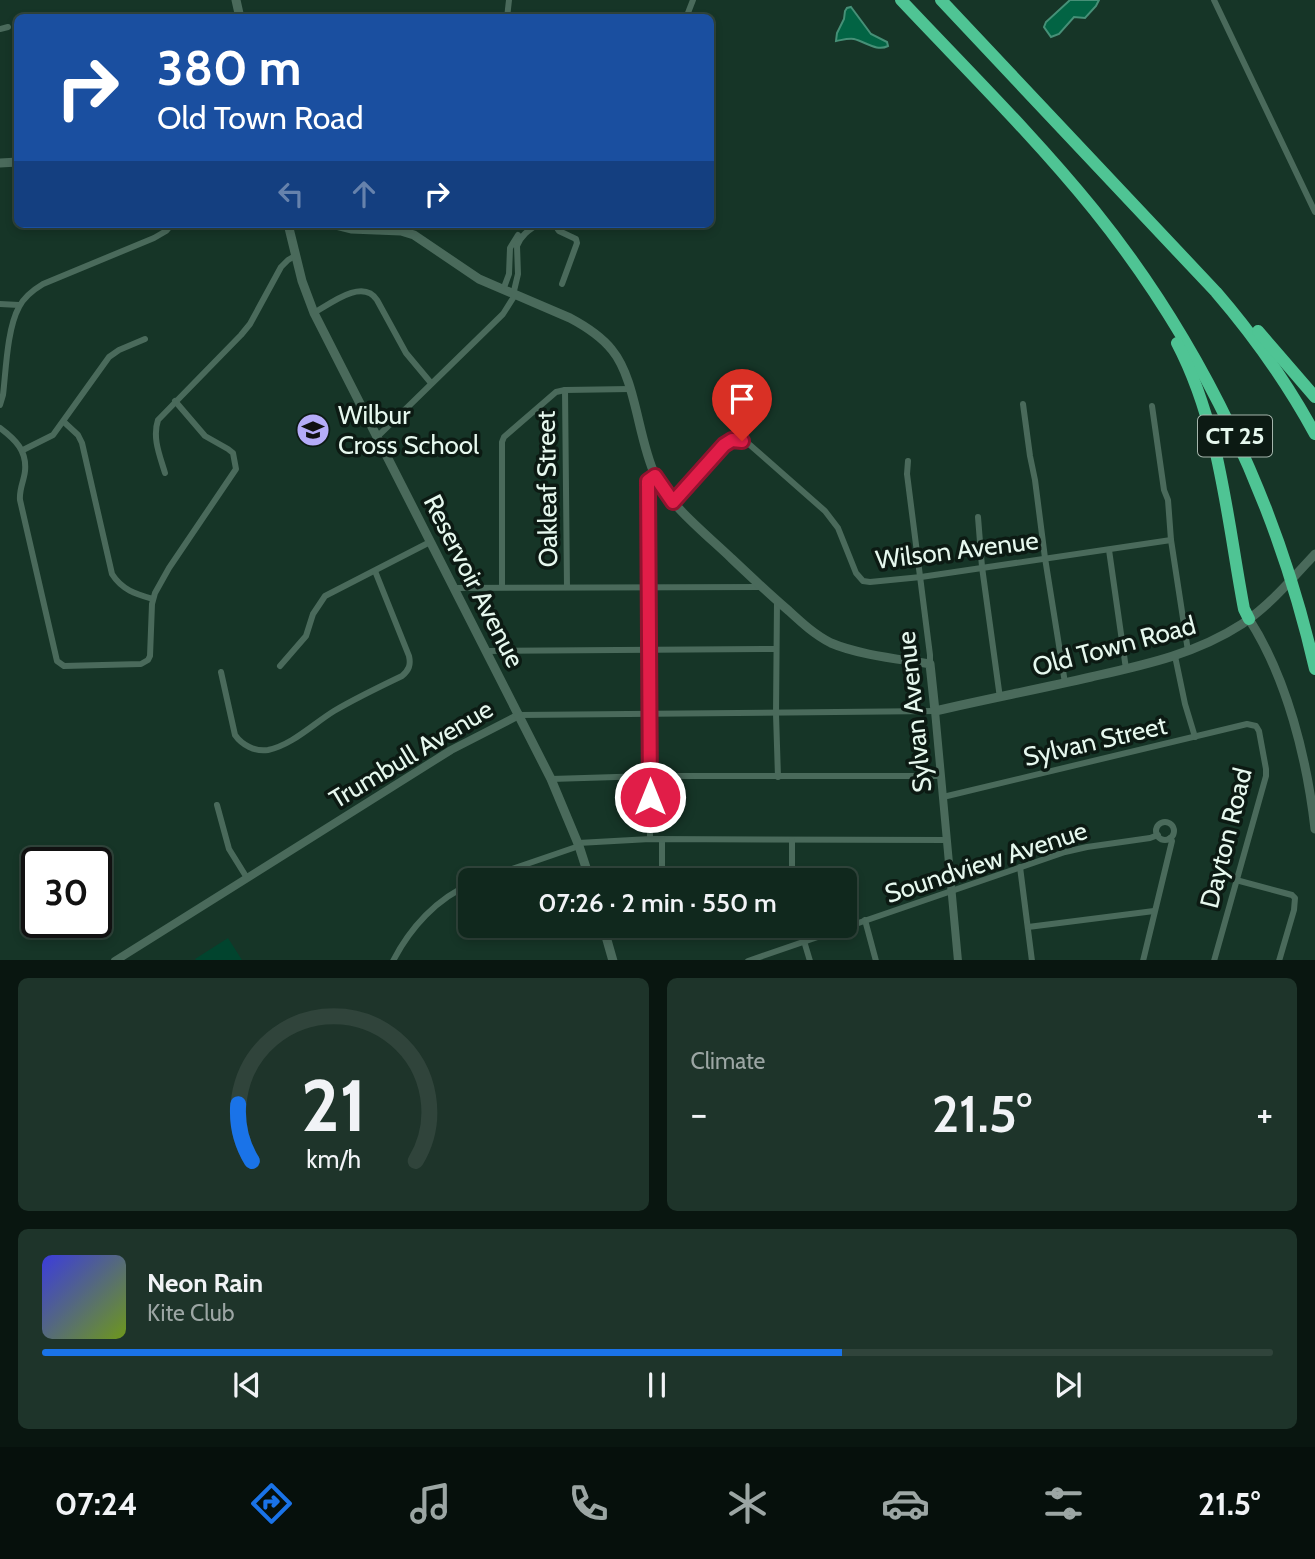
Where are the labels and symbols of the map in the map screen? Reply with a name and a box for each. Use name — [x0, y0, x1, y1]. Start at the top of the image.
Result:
pin — [712, 369, 772, 441]
place label: Wilbur Cross School — [338, 399, 479, 461]
street label: Oakleaf Street — [530, 410, 564, 568]
school or university icon: Wilbur Cross School — [294, 411, 332, 449]
road number: CT 25 — [1198, 416, 1272, 456]
street label: Reservoir Avenue — [417, 489, 531, 673]
street label: Wilson Avenue — [874, 524, 1040, 576]
street label: Old Town Road — [1029, 609, 1199, 683]
street label: Sylvan Avenue — [890, 630, 938, 794]
street label: Trumbull Avenue — [324, 693, 498, 815]
street label: Sylvan Street — [1020, 709, 1170, 773]
position arrow — [613, 760, 687, 834]
street label: Dayton Road — [1193, 764, 1259, 912]
street label: Soundview Avenue — [881, 814, 1091, 910]
speed limit sign: 30 — [21, 847, 112, 938]

